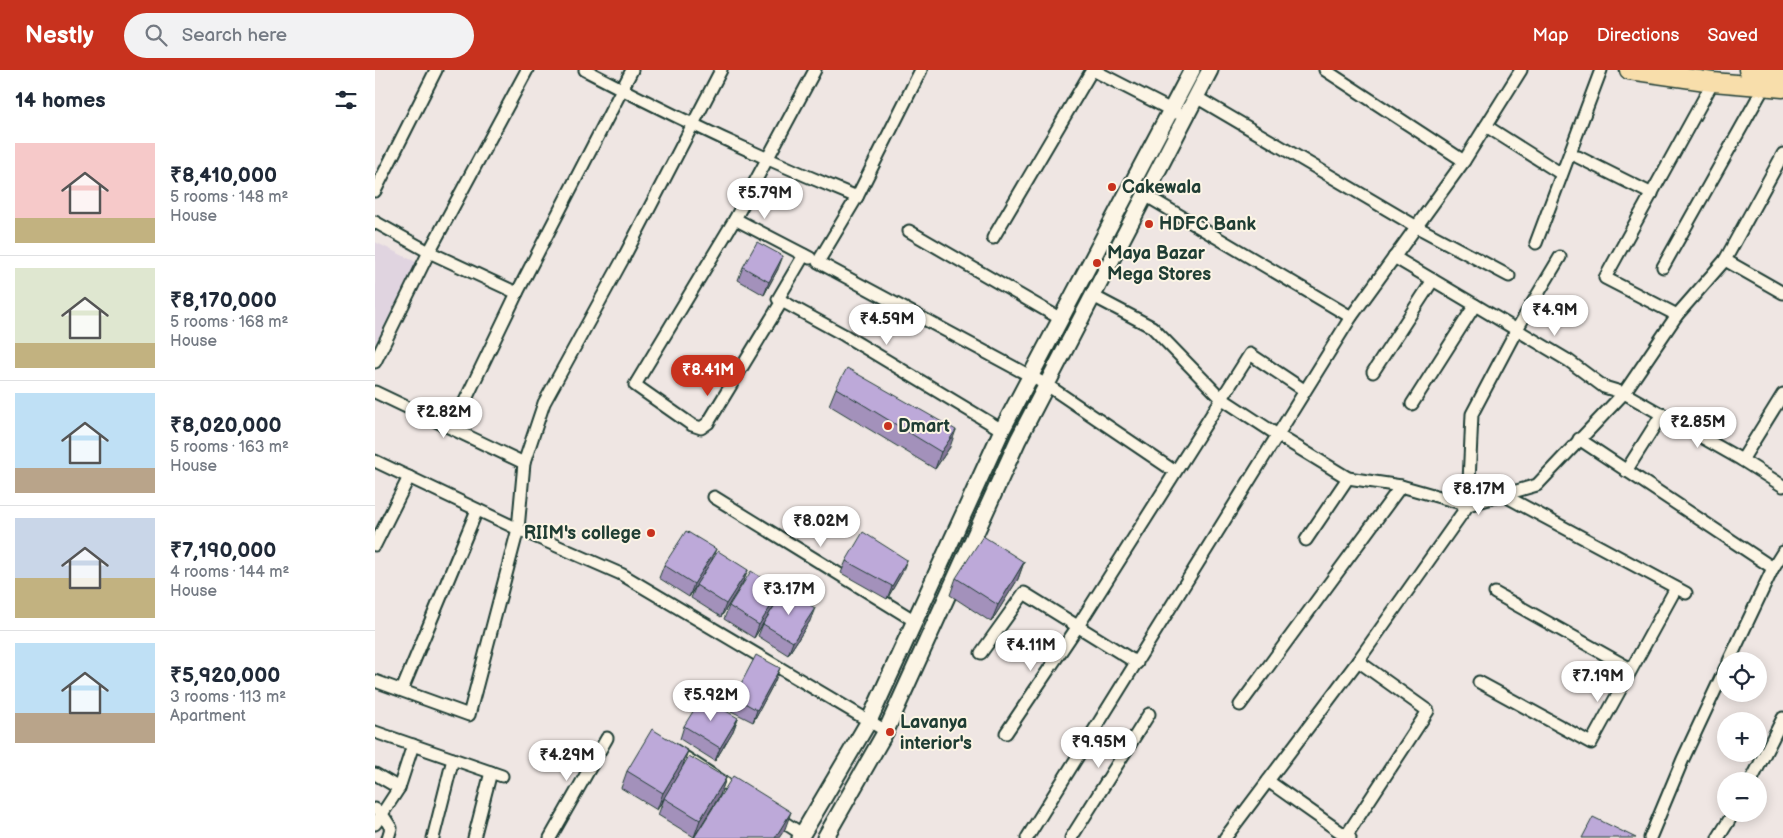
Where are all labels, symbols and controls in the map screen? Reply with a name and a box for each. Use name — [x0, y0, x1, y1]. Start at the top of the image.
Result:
search box — [124, 13, 474, 58]
text: Nestly — [25, 21, 94, 50]
icon: search — [142, 21, 170, 49]
text: Search here — [182, 24, 287, 47]
text: Map — [1533, 25, 1569, 46]
text: Directions — [1597, 25, 1679, 46]
text: Saved — [1707, 25, 1758, 46]
icon: filters — [332, 86, 360, 114]
text: 14 homes — [15, 88, 106, 113]
icon: home — [55, 163, 115, 223]
text: ₹8,410,000 — [170, 163, 277, 188]
place label: Cakewala — [1122, 177, 1201, 198]
pin: ₹5.79M — [724, 178, 806, 220]
marker: Cakewala — [1106, 181, 1118, 193]
text: ₹5.79M — [738, 184, 792, 203]
text: 5 rooms · 148 m² — [170, 188, 288, 207]
text: House — [170, 207, 217, 226]
place label: HDFC Bank — [1159, 214, 1256, 235]
marker: HDFC Bank — [1143, 218, 1155, 230]
place label: Maya Bazar Mega Stores — [1107, 243, 1211, 285]
marker: Maya Bazar Mega Stores — [1091, 257, 1103, 269]
icon: home — [55, 288, 115, 348]
text: ₹8,170,000 — [170, 288, 277, 313]
pin: ₹4.9M — [1520, 294, 1590, 337]
text: ₹4.9M — [1532, 301, 1578, 320]
pin: ₹4.59M — [846, 304, 928, 346]
text: ₹4.59M — [860, 310, 914, 329]
text: 5 rooms · 168 m² — [170, 313, 288, 332]
text: House — [170, 332, 217, 351]
pin: ₹8.41M — [667, 354, 749, 397]
text: ₹8.41M — [682, 361, 734, 380]
pin: ₹2.82M — [403, 396, 485, 439]
text: ₹2.82M — [416, 403, 472, 422]
pin: ₹2.85M — [1657, 406, 1739, 449]
icon: home — [55, 413, 115, 473]
text: ₹8,020,000 — [170, 413, 282, 438]
text: ₹2.85M — [1671, 413, 1725, 432]
place label: Dmart — [898, 416, 950, 437]
marker: Dmart — [882, 420, 894, 432]
text: 5 rooms · 163 m² — [170, 438, 289, 457]
text: House — [170, 457, 217, 476]
pin: ₹8.17M — [1438, 474, 1520, 516]
text: ₹8.17M — [1453, 480, 1505, 499]
pin: ₹8.02M — [780, 506, 862, 548]
text: ₹8.02M — [793, 512, 849, 531]
place label: RIIM's college — [524, 523, 641, 544]
marker: RIIM's college — [645, 527, 657, 539]
icon: home — [55, 538, 115, 598]
text: ₹7,190,000 — [170, 538, 276, 563]
text: 4 rooms · 144 m² — [170, 563, 289, 582]
pin: ₹3.17M — [748, 574, 830, 616]
text: ₹3.17M — [763, 580, 815, 599]
text: House — [170, 582, 217, 601]
pin: ₹4.11M — [990, 630, 1072, 672]
text: ₹4.11M — [1006, 636, 1056, 655]
map controls — [1717, 652, 1767, 822]
button: locate — [1717, 652, 1767, 702]
pin: ₹7.19M — [1557, 660, 1639, 703]
icon: home — [55, 663, 115, 723]
text: ₹5,920,000 — [170, 663, 280, 688]
text: ₹7.19M — [1572, 667, 1624, 686]
pin: ₹5.92M — [670, 680, 752, 722]
text: ₹5.92M — [684, 686, 738, 705]
text: 3 rooms · 113 m² — [170, 688, 286, 707]
text: Apartment — [170, 707, 246, 726]
place label: Lavanya interior's — [900, 712, 972, 754]
button: + — [1717, 712, 1767, 762]
marker: Lavanya interior's — [884, 726, 896, 738]
pin: ₹9.95M — [1058, 726, 1140, 769]
text: ₹9.95M — [1072, 733, 1126, 752]
pin: ₹4.29M — [526, 740, 608, 782]
text: ₹4.29M — [540, 746, 594, 765]
button: − — [1717, 772, 1767, 822]

